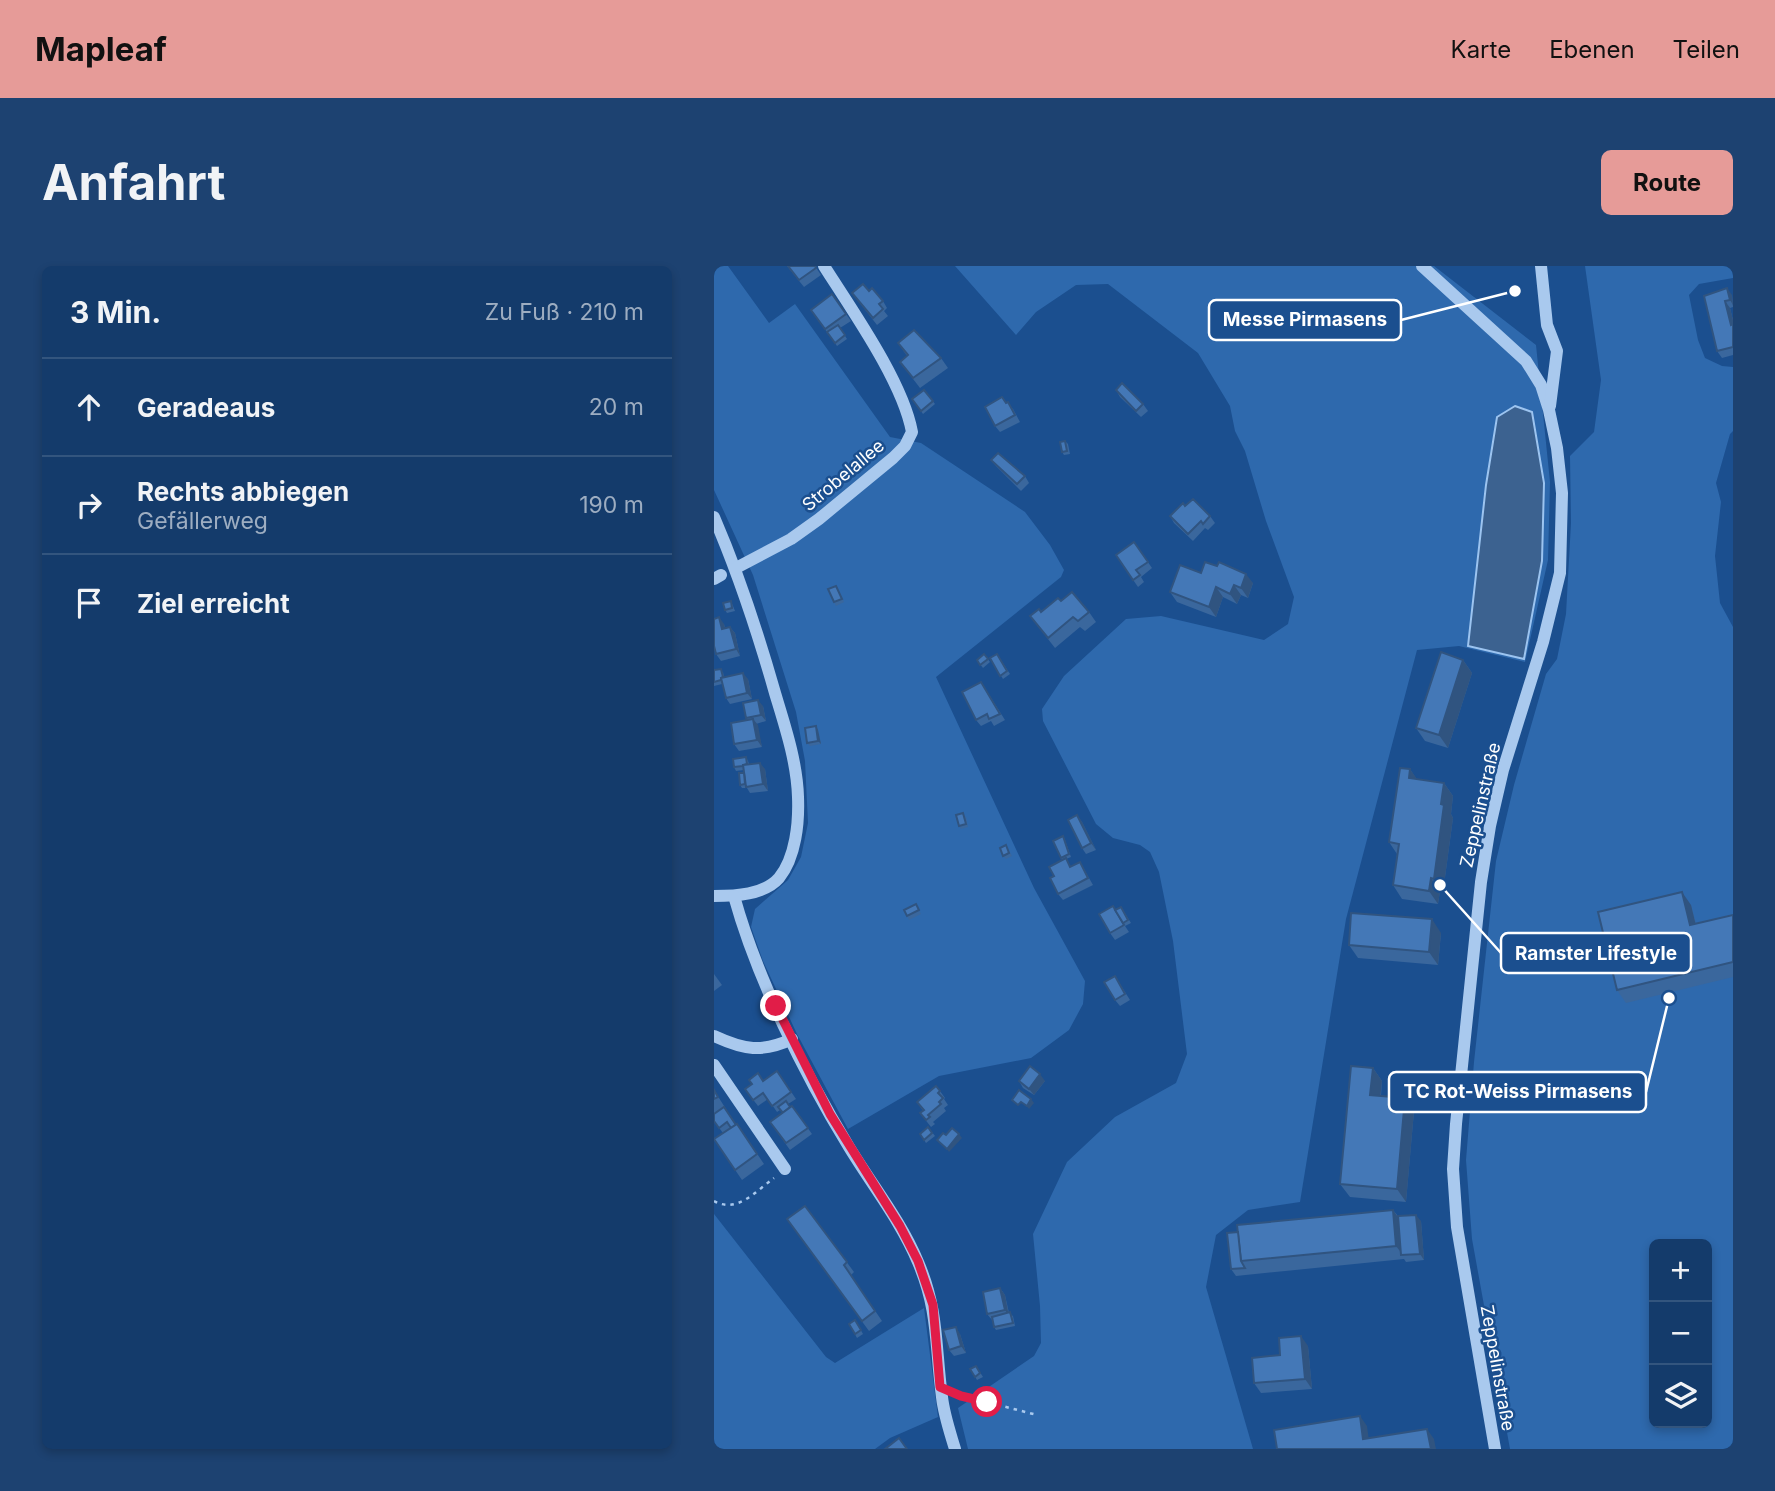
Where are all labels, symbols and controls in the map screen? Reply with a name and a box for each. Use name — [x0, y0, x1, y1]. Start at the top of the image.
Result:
text: Mapleaf — [35, 29, 167, 69]
text: Karte — [1451, 35, 1511, 64]
text: Ebenen — [1549, 35, 1635, 64]
text: Teilen — [1673, 35, 1740, 64]
button: Route — [1601, 150, 1733, 215]
text: Anfahrt — [42, 153, 225, 212]
text: 3 Min. — [70, 294, 161, 330]
text: Zu Fuß · 210 m — [485, 298, 644, 326]
callout: Messe Pirmasens — [1209, 300, 1401, 340]
text: Messe Pirmasens — [1223, 308, 1387, 331]
icon: ahead — [70, 388, 108, 426]
text: Geradeaus — [137, 392, 275, 423]
text: 20 m — [589, 393, 644, 421]
street label: Strobelallee — [798, 435, 888, 515]
text: Rechts abbiegen — [137, 476, 349, 507]
icon: right — [70, 486, 108, 524]
text: 190 m — [579, 491, 644, 519]
text: Gefällerweg — [137, 507, 268, 535]
icon: arrive — [70, 584, 108, 622]
text: Ziel erreicht — [137, 588, 290, 619]
street label: Zeppelinstraße — [1455, 740, 1505, 870]
callout: Ramster Lifestyle — [1501, 933, 1691, 973]
text: Ramster Lifestyle — [1515, 942, 1677, 965]
route end — [760, 990, 791, 1021]
callout: TC Rot-Weiss Pirmasens — [1389, 1072, 1646, 1112]
text: TC Rot-Weiss Pirmasens — [1404, 1080, 1632, 1103]
map controls — [1649, 1239, 1712, 1428]
button: + — [1649, 1239, 1712, 1302]
button: − — [1649, 1302, 1712, 1365]
street label: Zeppelinstraße — [1477, 1303, 1519, 1433]
button: layers — [1649, 1365, 1712, 1428]
route start — [971, 1386, 1002, 1417]

